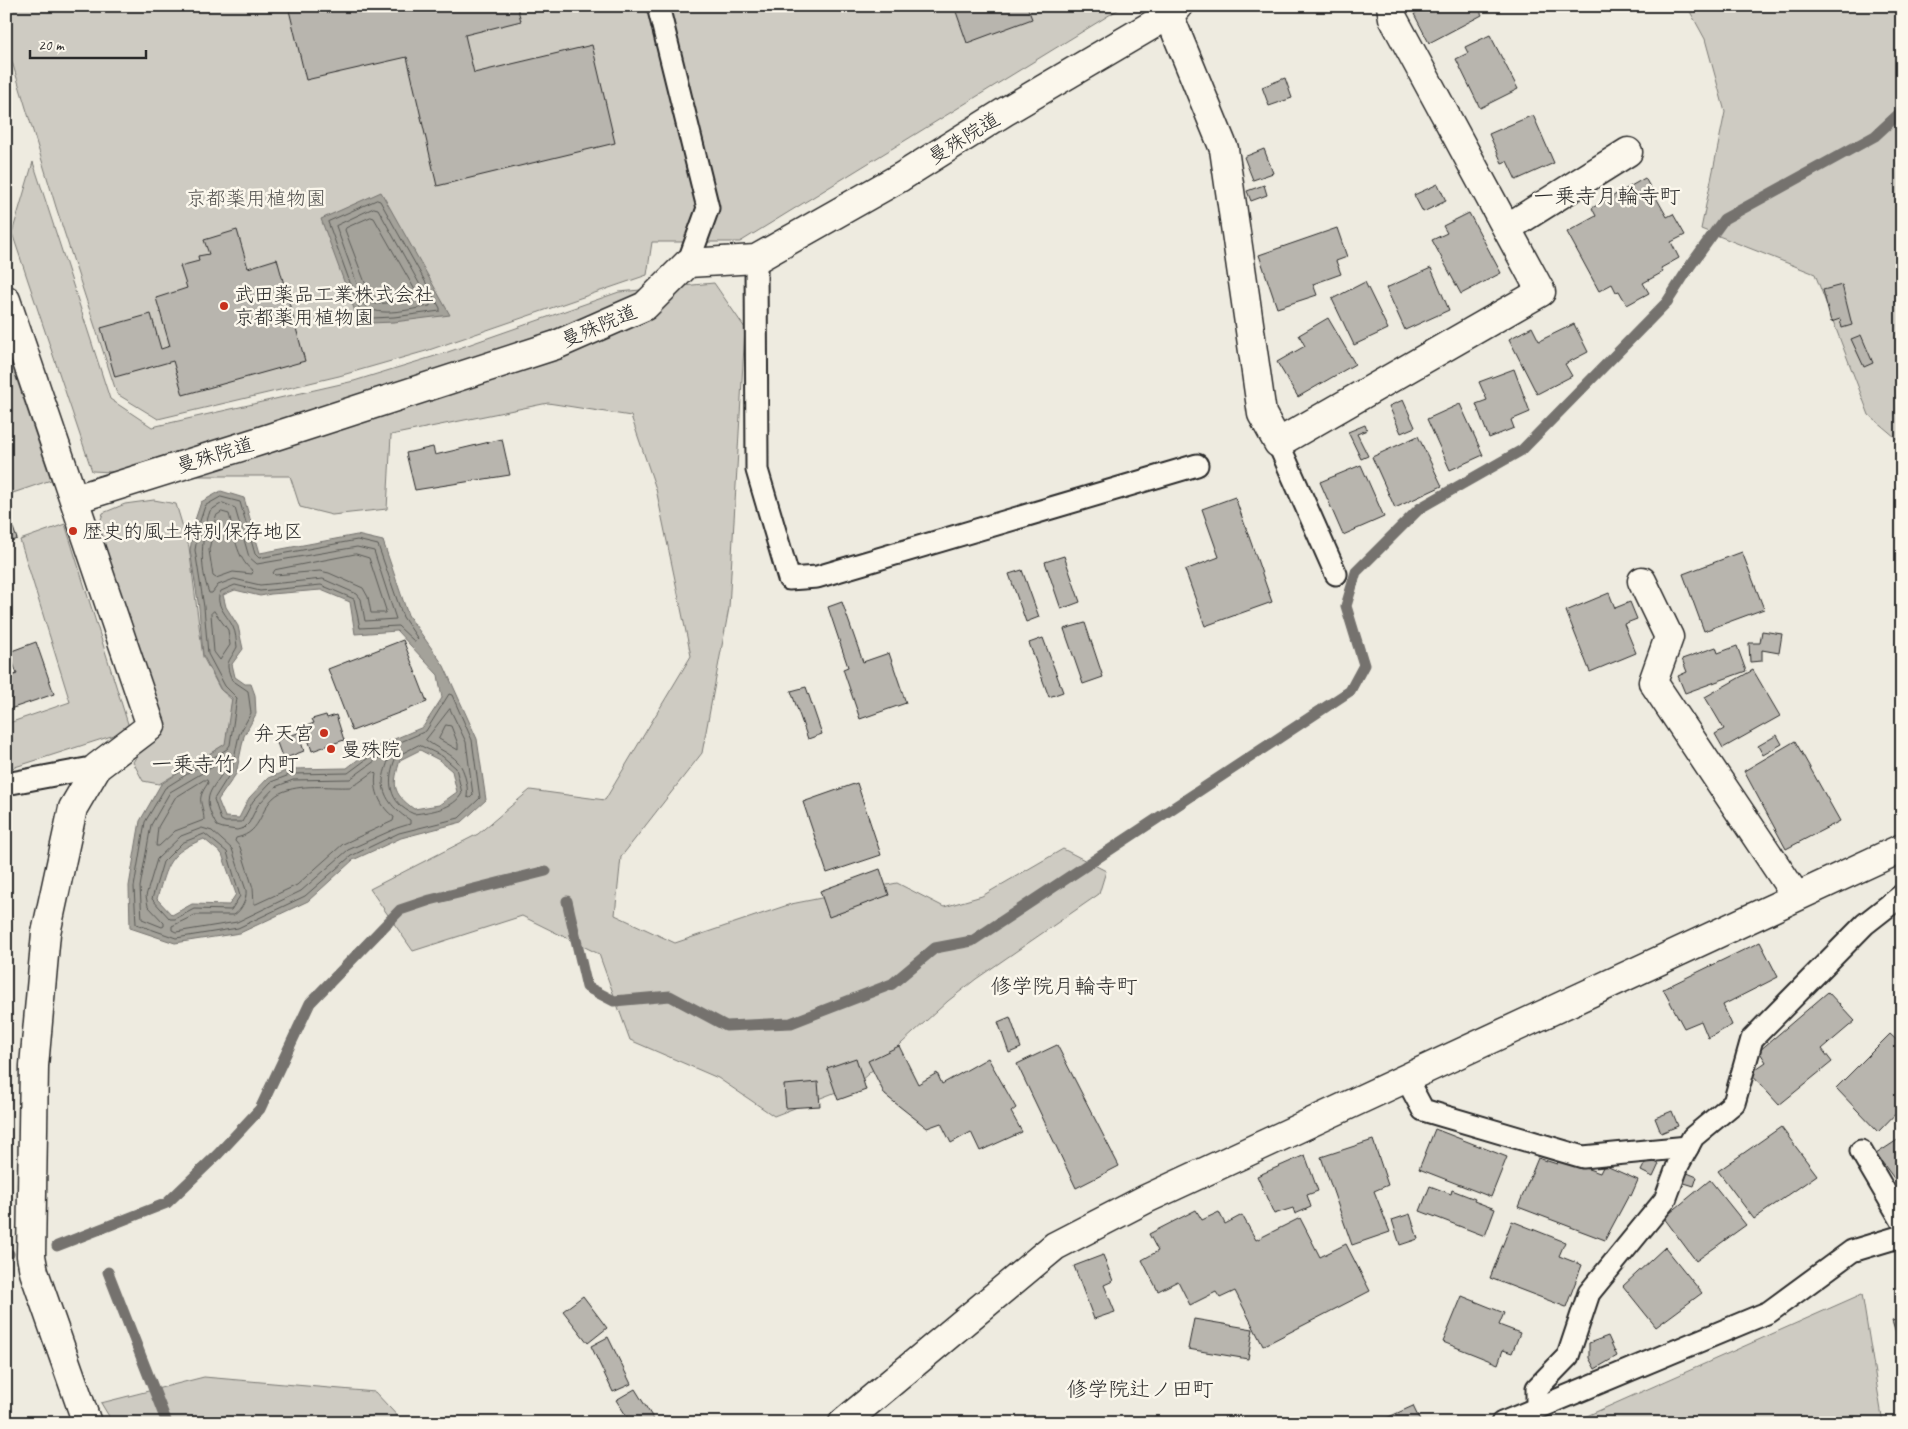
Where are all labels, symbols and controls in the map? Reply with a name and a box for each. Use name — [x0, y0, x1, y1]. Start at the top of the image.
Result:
scale bar — [30, 28, 146, 60]
text: 20 m — [38, 36, 65, 55]
street label: 曼殊院道 — [923, 106, 1005, 170]
district label: 一乗寺月輪寺町 — [1534, 183, 1681, 209]
park label: 京都薬用植物園 — [186, 186, 326, 211]
place label: 武田薬品工業株式会社 京都薬用植物園 — [234, 282, 434, 330]
street label: 曼殊院道 — [557, 299, 641, 353]
marker: 武田薬品工業株式会社 京都薬用植物園 — [218, 300, 230, 312]
street label: 曼殊院道 — [173, 431, 257, 479]
place label: 歴史的風土特別保存地区 — [83, 519, 303, 544]
marker: 歴史的風土特別保存地区 — [67, 525, 79, 537]
place label: 弁天宮 — [254, 721, 314, 746]
marker: 弁天宮 — [318, 727, 330, 739]
place label: 曼殊院 — [341, 737, 401, 762]
marker: 曼殊院 — [325, 743, 337, 755]
district label: 一乗寺竹ノ内町 — [152, 751, 299, 777]
district label: 修学院月輪寺町 — [991, 973, 1138, 999]
district label: 修学院辻ノ田町 — [1067, 1376, 1214, 1402]

